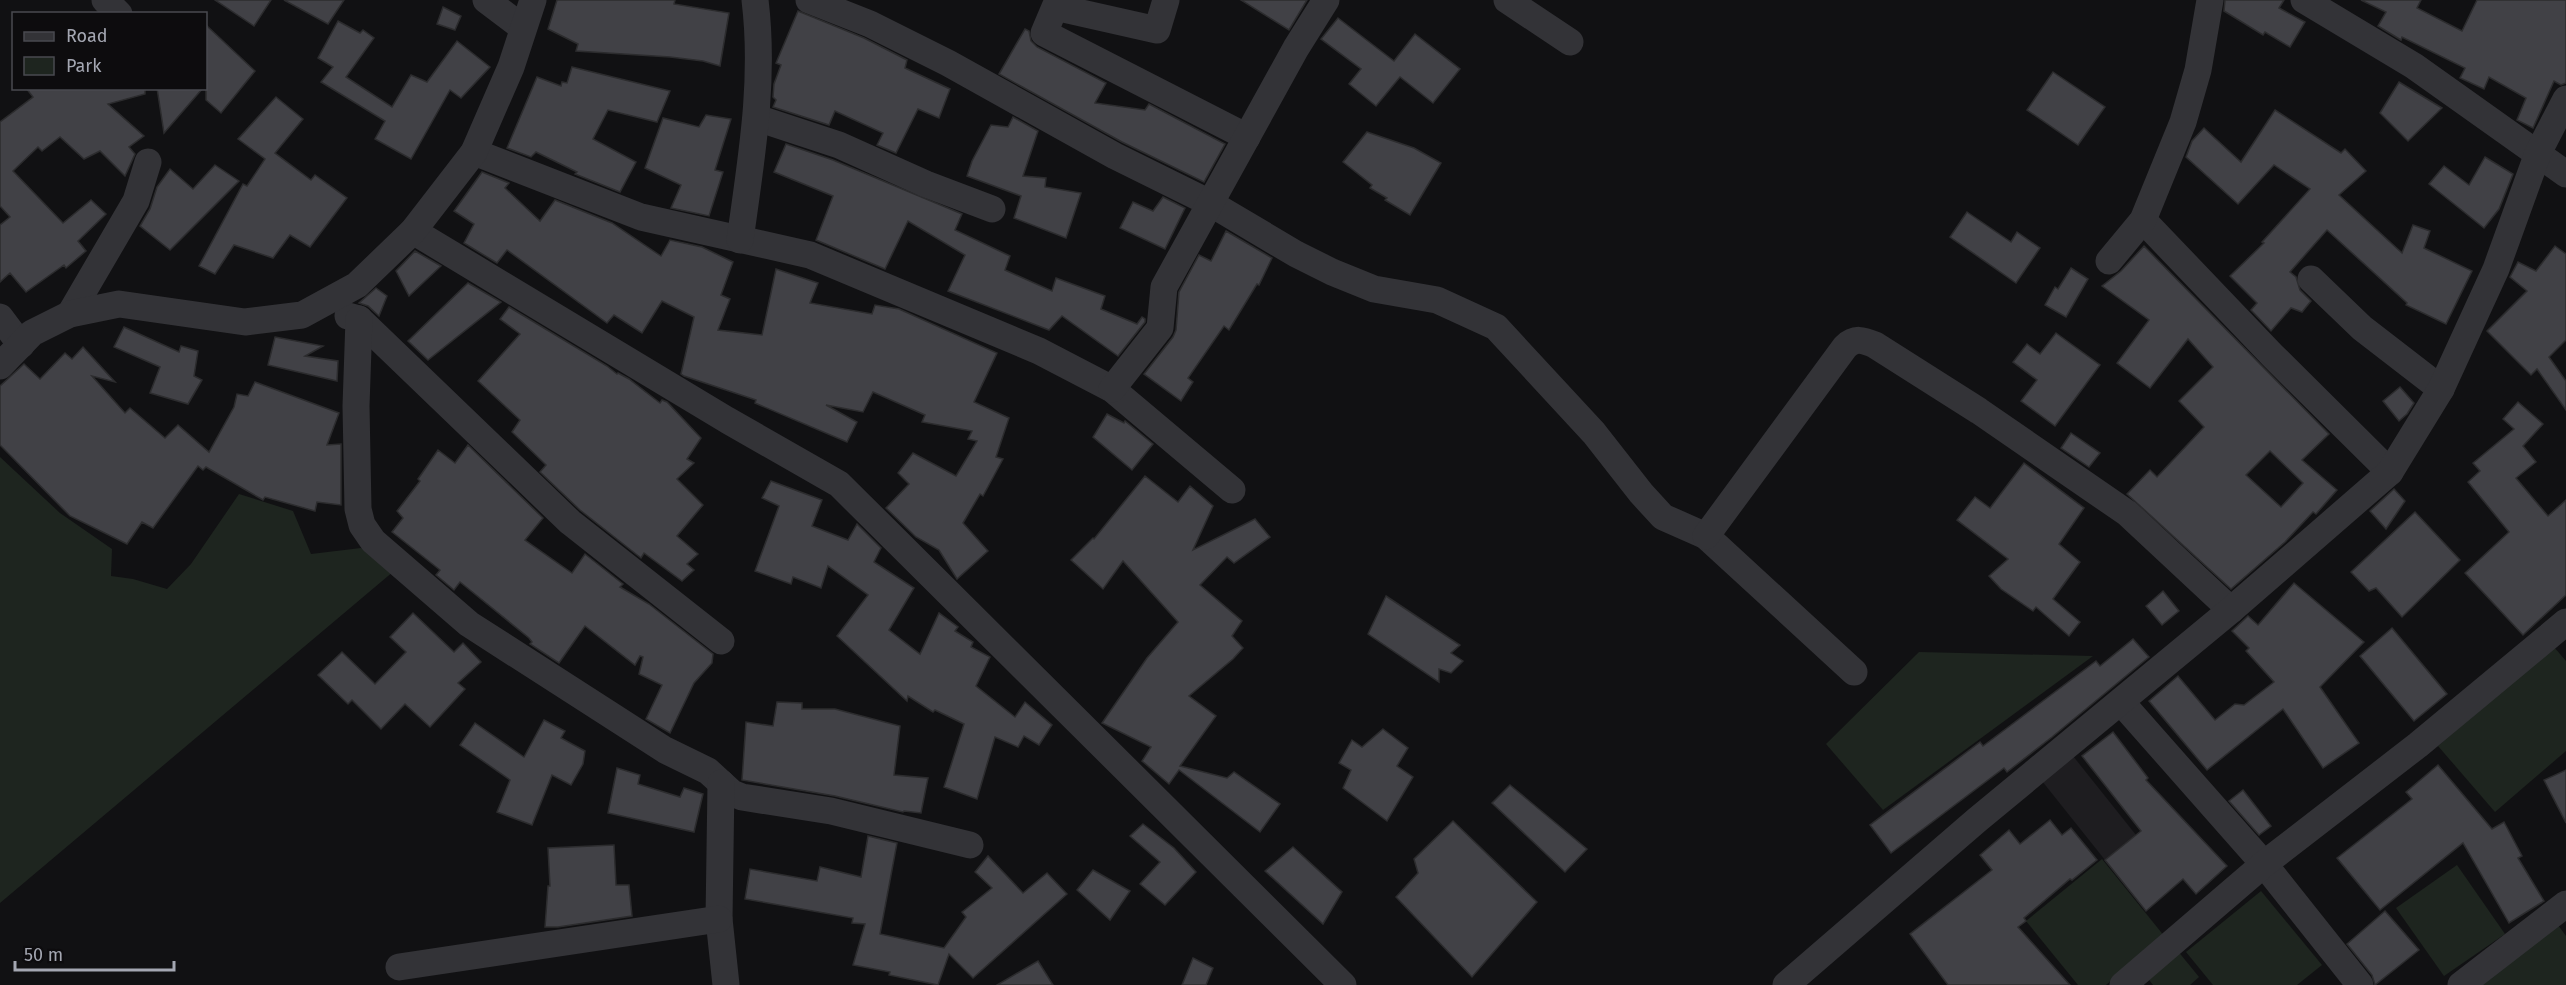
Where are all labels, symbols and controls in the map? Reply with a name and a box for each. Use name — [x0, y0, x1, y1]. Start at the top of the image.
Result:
legend — [12, 12, 207, 90]
text: Road — [66, 25, 108, 47]
text: Park — [66, 55, 102, 77]
scale bar — [15, 934, 174, 972]
text: 50 m — [24, 944, 63, 966]

